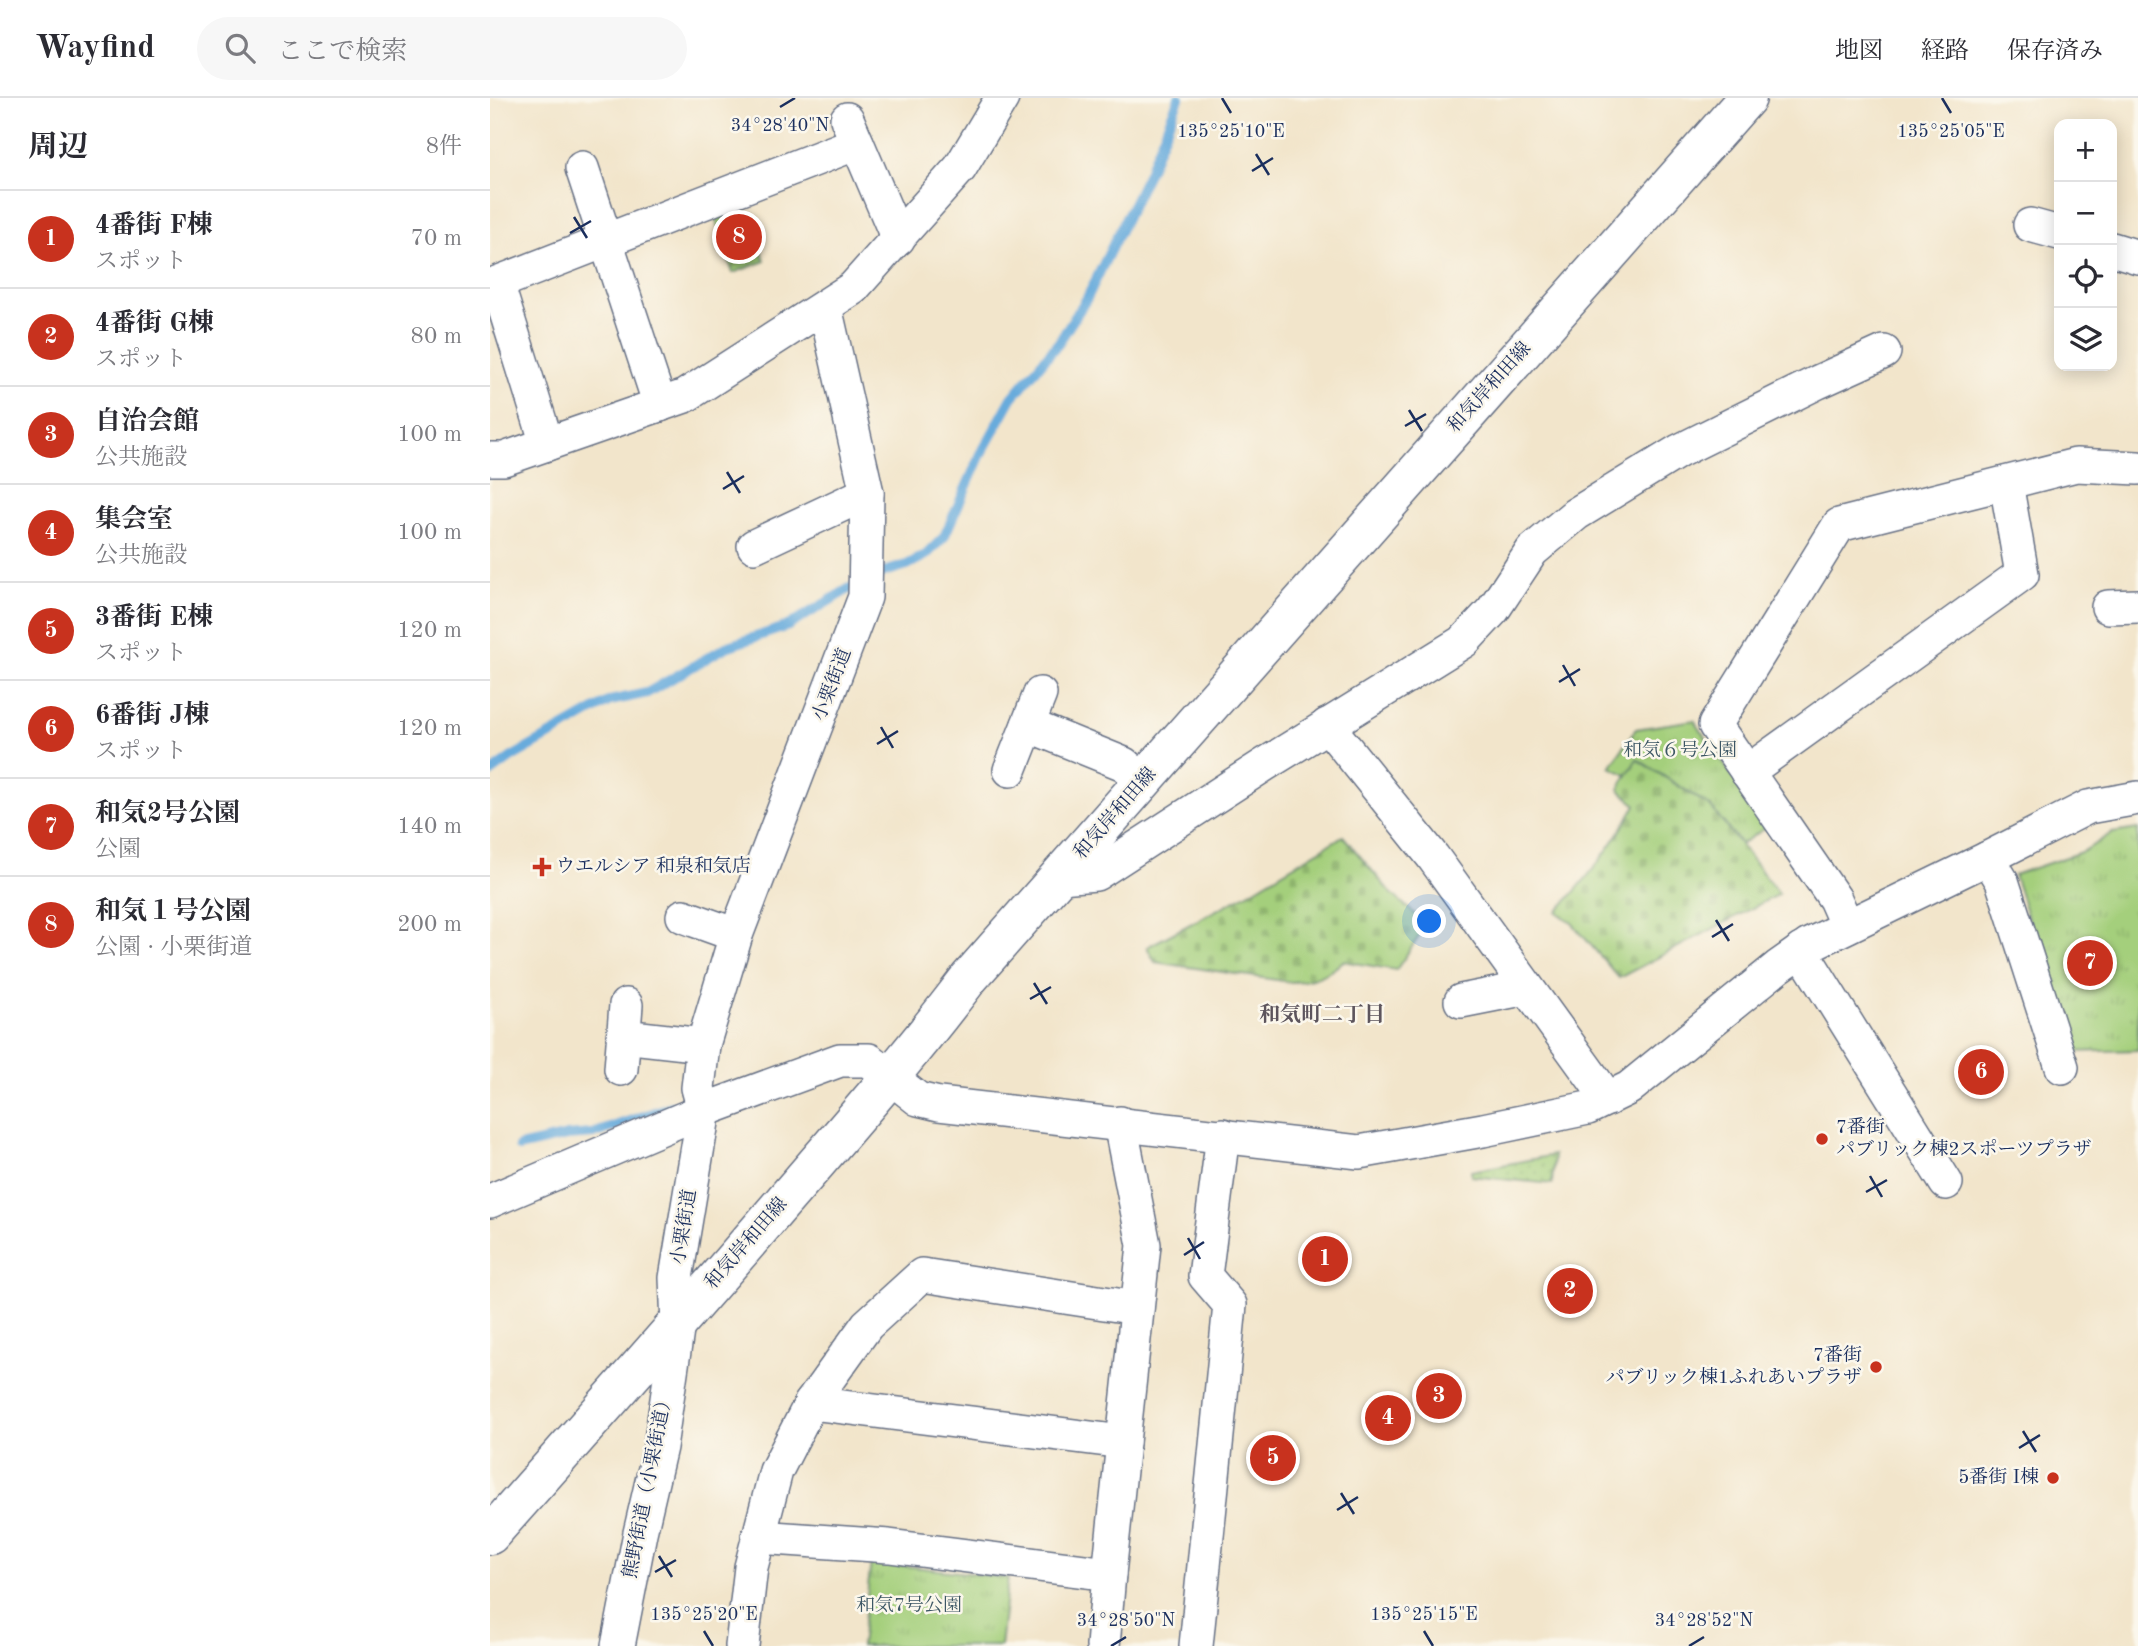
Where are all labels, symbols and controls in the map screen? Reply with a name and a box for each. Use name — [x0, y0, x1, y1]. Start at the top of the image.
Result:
search box — [197, 17, 687, 80]
icon: search — [221, 29, 259, 67]
text: Wayfind — [35, 32, 155, 65]
text: ここで検索 — [277, 39, 407, 65]
text: 地図 — [1835, 40, 1883, 64]
text: 経路 — [1921, 40, 1969, 64]
text: 保存済み — [2007, 40, 2103, 64]
text: 34°28'40"N — [731, 117, 829, 135]
map controls — [2054, 119, 2117, 371]
button: + — [2054, 119, 2117, 182]
text: 135°25'10"E — [1177, 123, 1285, 141]
text: 135°25'05"E — [1897, 123, 2005, 141]
text: 周辺 — [28, 133, 88, 163]
text: 8件 — [426, 135, 462, 158]
button: − — [2054, 182, 2117, 245]
pin: 8 — [716, 211, 762, 263]
text: 4番街 F棟 — [95, 213, 213, 239]
text: 1 — [44, 227, 58, 250]
text: 70 m — [411, 227, 462, 250]
button: locate — [2054, 245, 2117, 308]
text: スポット — [95, 250, 187, 273]
button: layers — [2054, 308, 2117, 371]
text: 4番街 G棟 — [95, 311, 214, 337]
text: 2 — [44, 325, 58, 348]
text: 80 m — [411, 325, 462, 348]
street label: 和気岸和田線 — [1443, 338, 1535, 437]
text: スポット — [95, 348, 187, 371]
text: 自治会館 — [95, 409, 199, 435]
text: 3 — [44, 423, 58, 446]
text: 100 m — [397, 423, 462, 446]
text: 公共施設 — [95, 446, 187, 469]
text: 集会室 — [95, 507, 173, 533]
text: 4 — [44, 521, 58, 544]
text: 100 m — [397, 521, 462, 544]
text: 公共施設 — [95, 544, 187, 567]
text: 3番街 E棟 — [95, 605, 213, 631]
text: 5 — [44, 619, 58, 642]
text: 120 m — [397, 619, 462, 642]
text: スポット — [95, 642, 187, 665]
street label: 小栗街道 — [809, 645, 855, 724]
text: 6番街 J棟 — [95, 703, 209, 729]
text: 6 — [44, 717, 58, 740]
text: 120 m — [397, 717, 462, 740]
text: スポット — [95, 740, 187, 763]
park label: 和気６号公園 — [1623, 740, 1737, 761]
street label: 和気岸和田線 — [1070, 763, 1161, 863]
text: 和気2号公園 — [95, 801, 240, 827]
text: 7 — [44, 815, 58, 838]
text: 140 m — [397, 815, 462, 838]
text: 公園 — [95, 838, 141, 861]
place label: ウエルシア 和泉和気店 — [556, 856, 751, 877]
marker: ウエルシア 和泉和気店 — [534, 859, 550, 875]
text: 和気１号公園 — [95, 899, 251, 925]
your location — [1412, 904, 1446, 938]
text: 8 — [44, 913, 58, 936]
text: 200 m — [397, 913, 462, 936]
text: 公園 · 小栗街道 — [95, 936, 252, 959]
pin: 7 — [2067, 937, 2113, 989]
district label: 和気町二丁目 — [1259, 1003, 1385, 1026]
pin: 6 — [1958, 1046, 2004, 1098]
place label: 7番街 パブリック棟2スポーツプラザ — [1836, 1117, 2092, 1160]
marker: 7番街 パブリック棟2スポーツプラザ — [1814, 1131, 1830, 1147]
street label: 小栗街道 — [668, 1188, 700, 1266]
street label: 和気岸和田線 — [701, 1193, 792, 1293]
pin: 1 — [1302, 1233, 1348, 1285]
pin: 2 — [1547, 1265, 1593, 1317]
place label: 7番街 パブリック棟1ふれあいプラザ — [1605, 1345, 1862, 1388]
marker: 7番街 パブリック棟1ふれあいプラザ — [1868, 1359, 1884, 1375]
pin: 3 — [1416, 1370, 1462, 1422]
street label: 熊野街道（小栗街道） — [619, 1389, 676, 1580]
pin: 4 — [1365, 1392, 1411, 1444]
pin: 5 — [1250, 1432, 1296, 1484]
place label: 5番街 I棟 — [1958, 1467, 2039, 1488]
marker: 5番街 I棟 — [2045, 1470, 2061, 1486]
park label: 和気7号公園 — [856, 1595, 962, 1616]
text: 135°25'20"E — [650, 1606, 758, 1624]
text: 135°25'15"E — [1370, 1606, 1478, 1624]
text: 34°28'50"N — [1077, 1612, 1175, 1630]
text: 34°28'52"N — [1655, 1612, 1753, 1630]

